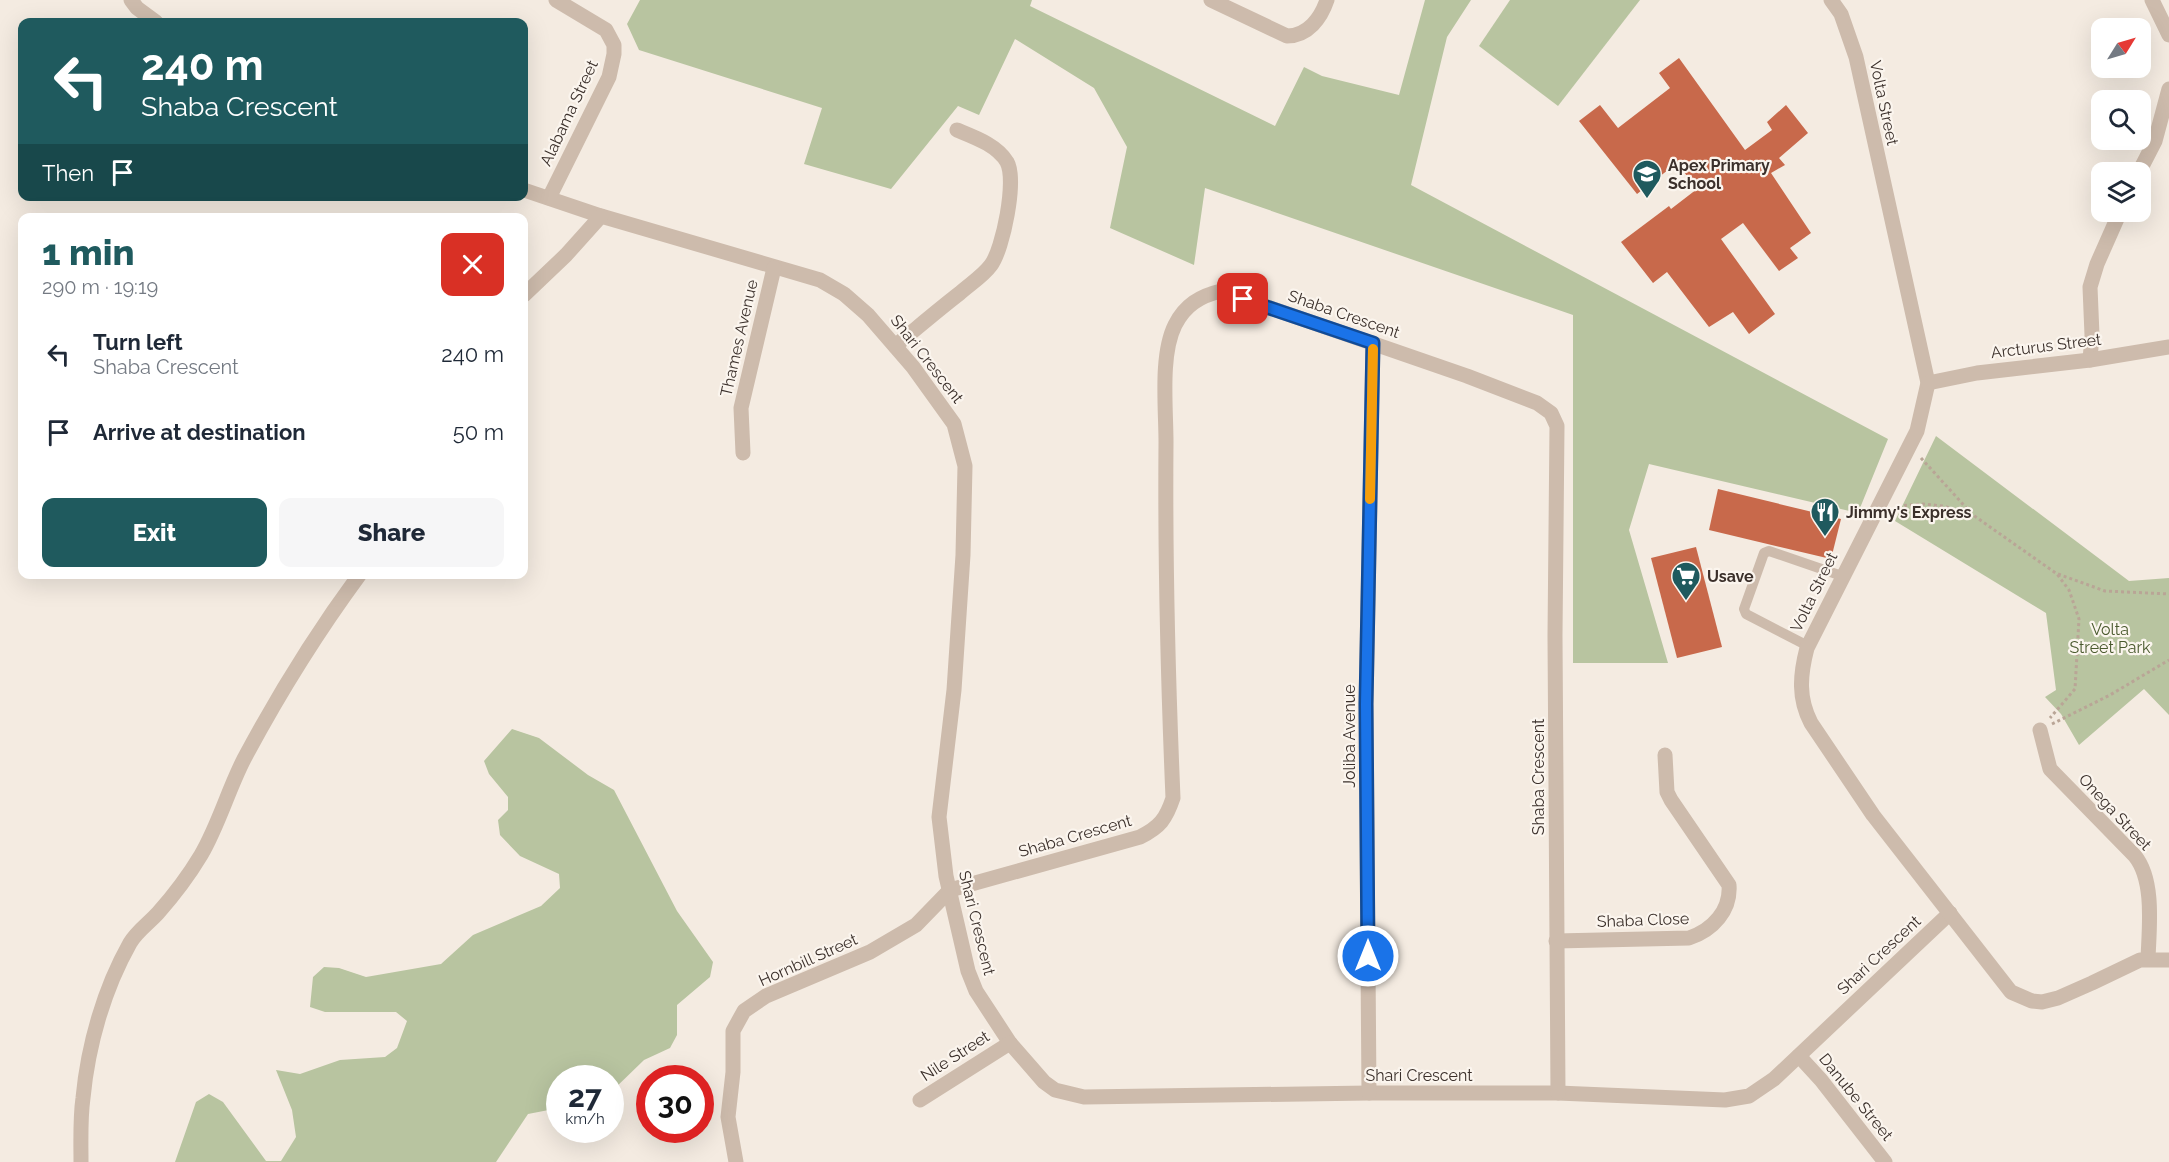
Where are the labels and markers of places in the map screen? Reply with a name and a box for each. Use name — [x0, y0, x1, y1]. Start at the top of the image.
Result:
place label: Apex Primary School — [1668, 156, 1770, 193]
school or university icon: Apex Primary School — [1631, 158, 1663, 200]
pin — [1217, 273, 1268, 324]
restaurant icon: Jimmy's Express — [1809, 496, 1841, 538]
place label: Jimmy's Express — [1846, 503, 1972, 522]
supermarket icon: Usave — [1670, 560, 1702, 602]
place label: Usave — [1707, 567, 1754, 586]

